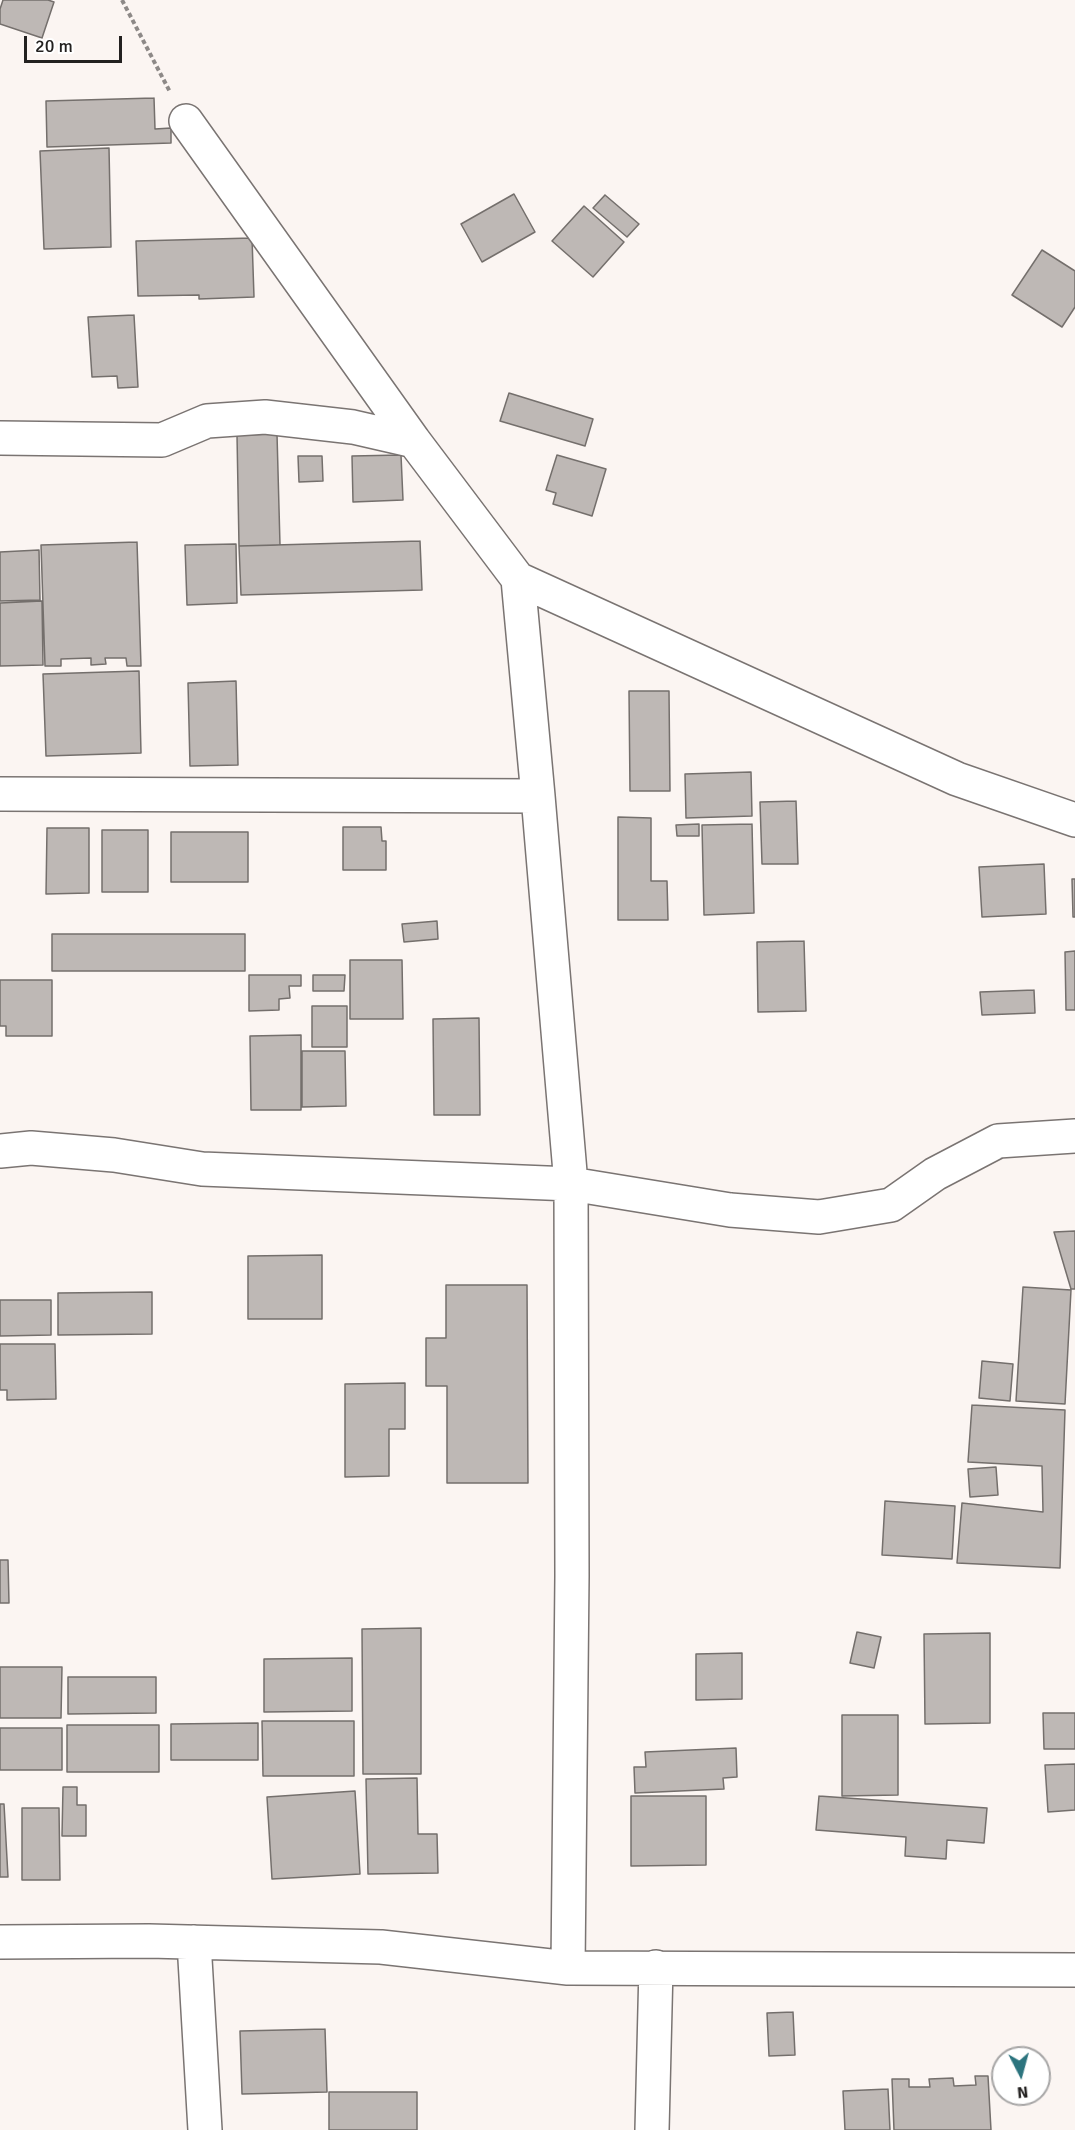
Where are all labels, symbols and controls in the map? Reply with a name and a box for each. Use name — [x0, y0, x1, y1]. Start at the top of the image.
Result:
scale bar — [27, 24, 124, 62]
text: 20 m — [35, 35, 73, 57]
north arrow — [991, 2046, 1051, 2106]
text: N — [1016, 2081, 1029, 2102]

